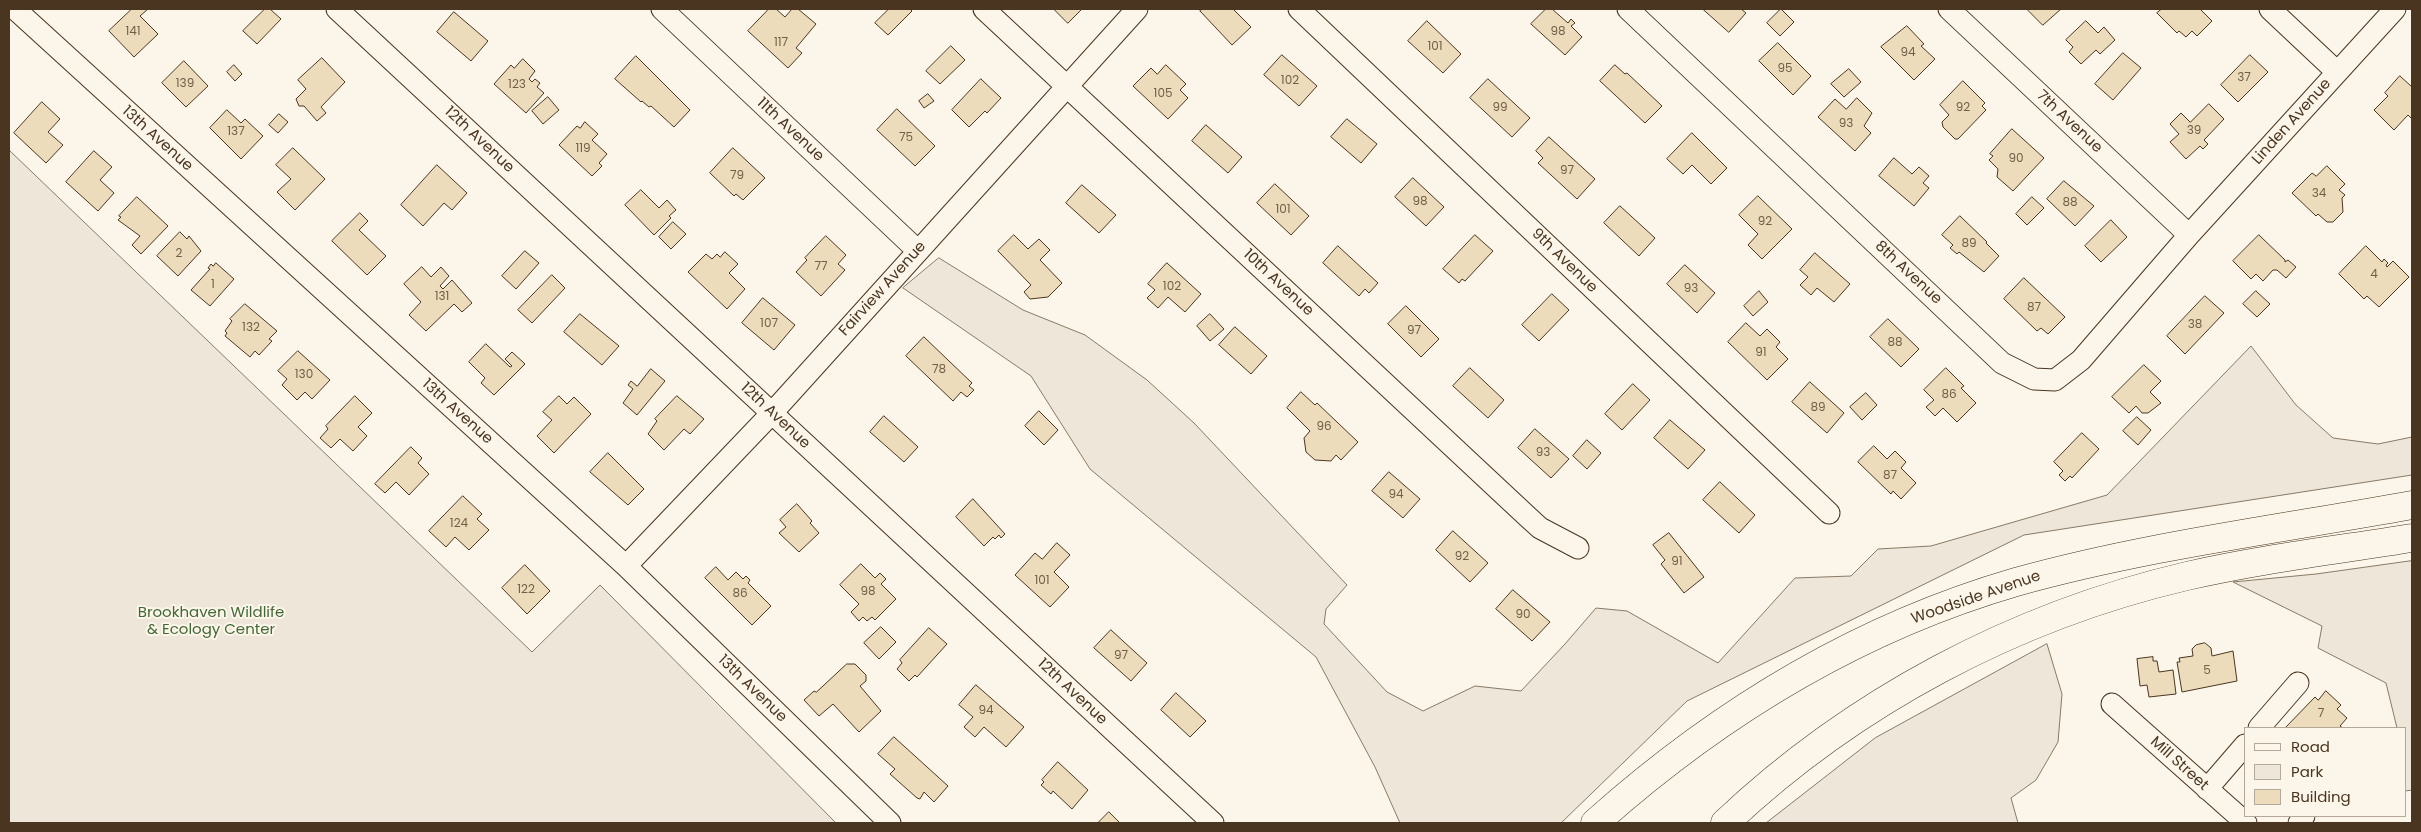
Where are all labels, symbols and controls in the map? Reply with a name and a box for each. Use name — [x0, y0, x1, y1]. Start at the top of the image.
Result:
house number: 141 — [125, 25, 141, 39]
house number: 98 — [1550, 25, 1566, 39]
house number: 117 — [774, 36, 788, 50]
house number: 101 — [1427, 40, 1443, 54]
house number: 94 — [1900, 46, 1916, 60]
house number: 95 — [1777, 62, 1793, 76]
house number: 37 — [2237, 71, 2251, 85]
house number: 102 — [1281, 74, 1299, 88]
street label: Linden Avenue — [2249, 75, 2335, 169]
house number: 139 — [176, 77, 194, 91]
house number: 123 — [508, 78, 526, 92]
house number: 105 — [1154, 87, 1172, 101]
street label: 7th Avenue — [2032, 87, 2106, 157]
street label: 11th Avenue — [753, 94, 827, 166]
house number: 99 — [1492, 101, 1508, 115]
house number: 92 — [1956, 101, 1970, 115]
street label: 13th Avenue — [118, 103, 196, 175]
street label: 12th Avenue — [440, 103, 518, 177]
house number: 93 — [1839, 117, 1853, 131]
house number: 39 — [2187, 124, 2201, 138]
house number: 137 — [227, 125, 245, 139]
house number: 75 — [899, 131, 913, 145]
house number: 119 — [575, 142, 591, 156]
house number: 90 — [2008, 152, 2024, 166]
house number: 97 — [1560, 164, 1574, 178]
house number: 79 — [730, 169, 744, 183]
house number: 34 — [2312, 187, 2326, 201]
house number: 98 — [1412, 195, 1428, 209]
house number: 88 — [2062, 196, 2078, 210]
house number: 101 — [1275, 203, 1291, 217]
house number: 92 — [1758, 215, 1772, 229]
street label: 9th Avenue — [1527, 225, 1601, 297]
street label: 8th Avenue — [1871, 237, 1945, 309]
house number: 89 — [1961, 237, 1977, 251]
street label: Fairview Avenue — [836, 238, 930, 340]
street label: 10th Avenue — [1239, 246, 1317, 320]
house number: 2 — [176, 247, 182, 261]
house number: 77 — [814, 260, 828, 274]
house number: 4 — [2370, 268, 2378, 282]
house number: 1 — [211, 278, 215, 292]
house number: 102 — [1163, 280, 1181, 294]
house number: 93 — [1684, 282, 1698, 296]
house number: 131 — [435, 290, 449, 304]
house number: 87 — [2027, 301, 2041, 315]
house number: 107 — [760, 317, 778, 331]
house number: 38 — [2188, 318, 2202, 332]
house number: 132 — [242, 321, 260, 335]
house number: 97 — [1407, 324, 1421, 338]
house number: 88 — [1887, 336, 1903, 350]
house number: 91 — [1755, 346, 1767, 360]
house number: 78 — [932, 363, 946, 377]
house number: 130 — [295, 368, 313, 382]
street label: 13th Avenue — [418, 376, 496, 448]
street label: 12th Avenue — [736, 379, 814, 453]
house number: 86 — [1941, 388, 1957, 402]
house number: 89 — [1810, 401, 1826, 415]
house number: 96 — [1316, 420, 1332, 434]
house number: 93 — [1536, 446, 1550, 460]
house number: 87 — [1883, 469, 1897, 483]
house number: 94 — [1388, 488, 1404, 502]
house number: 124 — [450, 517, 468, 531]
house number: 92 — [1455, 550, 1469, 564]
house number: 91 — [1671, 555, 1683, 569]
street label: Woodside Avenue — [1909, 567, 2043, 629]
house number: 101 — [1034, 574, 1050, 588]
house number: 122 — [517, 583, 535, 597]
house number: 98 — [860, 585, 876, 599]
house number: 86 — [732, 587, 748, 601]
park label: Brookhaven Wildlife & Ecology Center — [138, 604, 284, 639]
house number: 90 — [1515, 608, 1531, 622]
house number: 97 — [1114, 649, 1128, 663]
street label: 13th Avenue — [714, 652, 790, 726]
street label: 12th Avenue — [1033, 655, 1111, 729]
house number: 5 — [2203, 664, 2211, 678]
house number: 94 — [978, 704, 994, 718]
house number: 7 — [2318, 707, 2324, 721]
legend — [2244, 727, 2406, 817]
street label: Mill Street — [2146, 733, 2212, 795]
text: Road — [2291, 736, 2330, 757]
text: Park — [2291, 761, 2323, 782]
text: Building — [2291, 786, 2351, 807]

